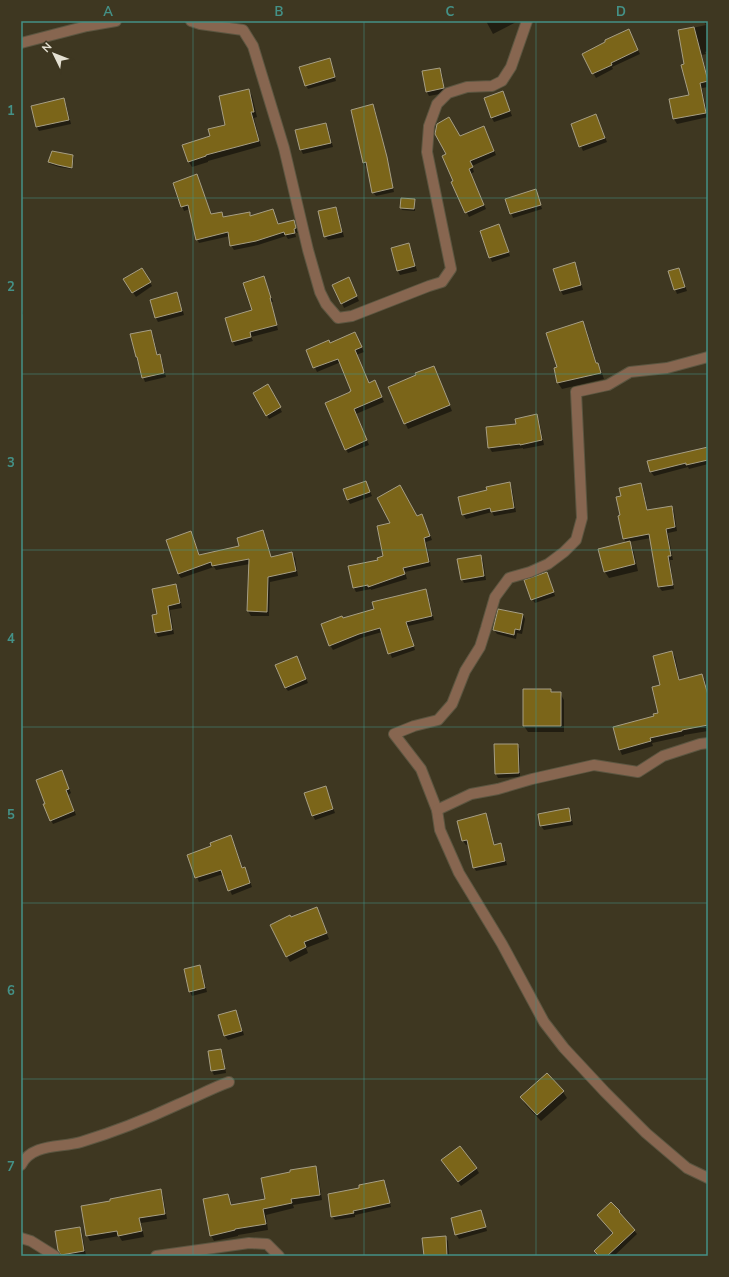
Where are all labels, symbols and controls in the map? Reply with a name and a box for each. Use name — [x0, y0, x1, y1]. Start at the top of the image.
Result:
text: A — [103, 3, 113, 21]
text: B — [275, 3, 284, 21]
text: C — [446, 3, 455, 21]
text: D — [616, 3, 626, 21]
north arrow — [34, 34, 74, 74]
text: N — [39, 39, 55, 56]
text: 1 — [7, 102, 15, 120]
text: 2 — [7, 278, 15, 296]
text: 3 — [7, 454, 15, 472]
text: 4 — [7, 630, 15, 648]
text: 5 — [7, 806, 15, 824]
text: 6 — [7, 982, 15, 1000]
text: 7 — [7, 1158, 15, 1176]

